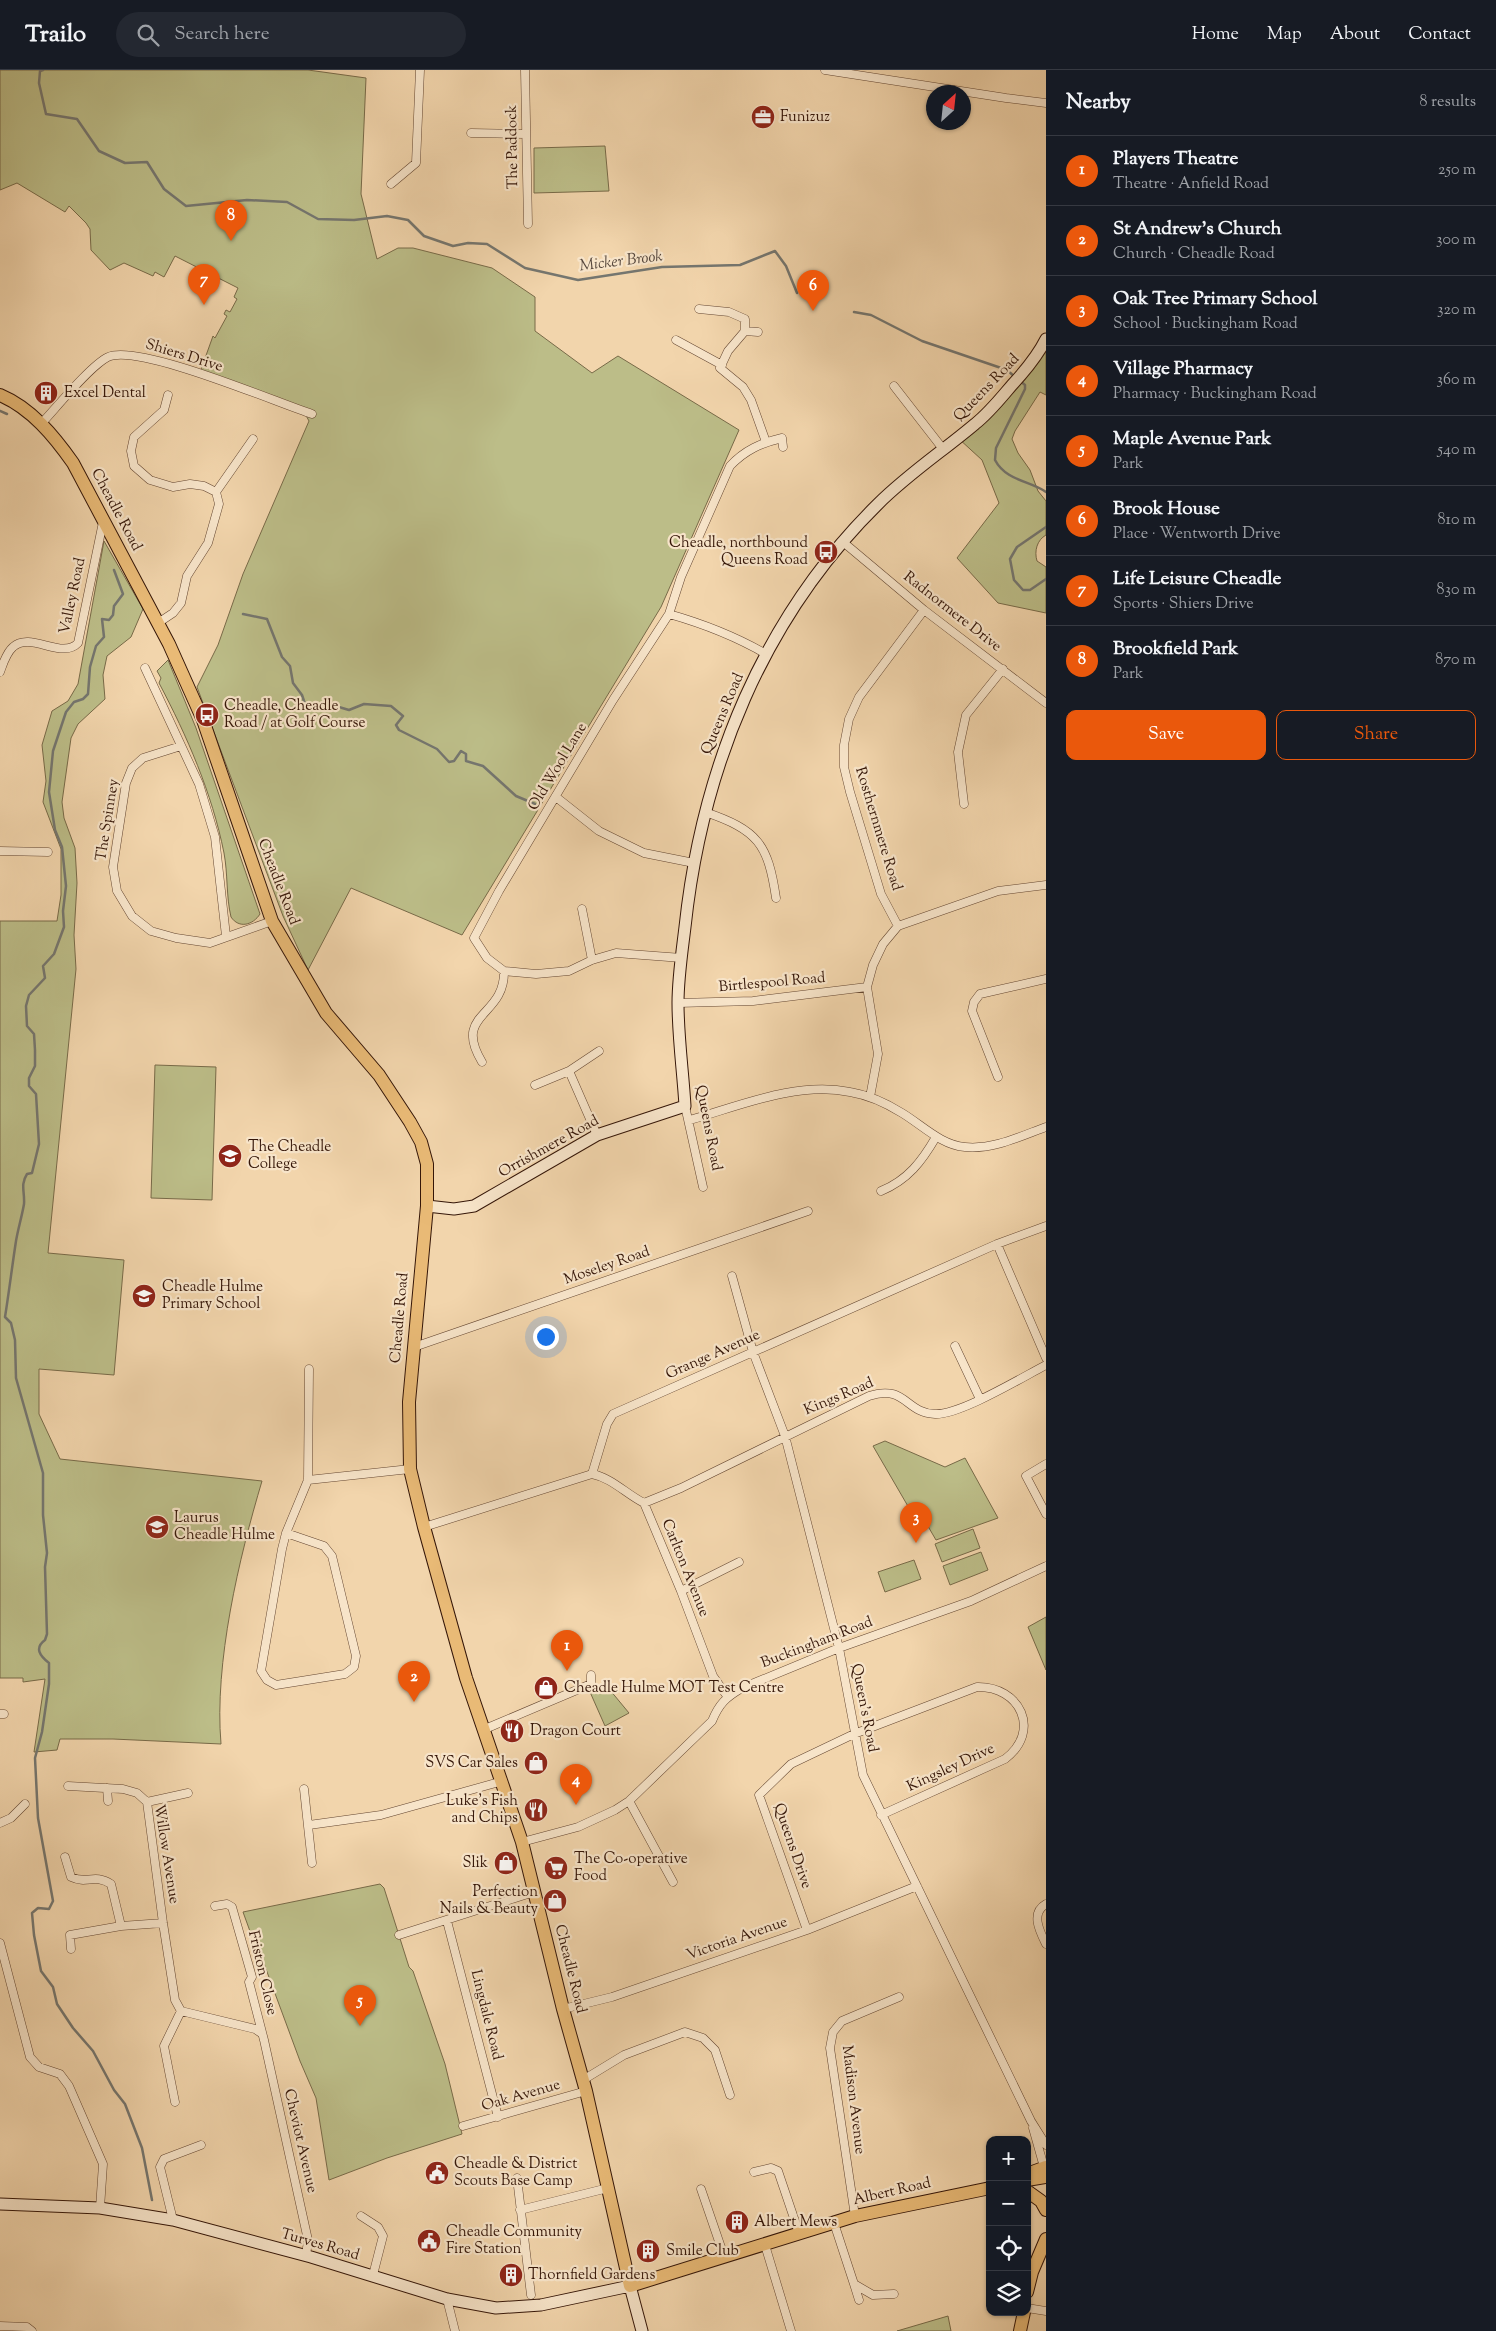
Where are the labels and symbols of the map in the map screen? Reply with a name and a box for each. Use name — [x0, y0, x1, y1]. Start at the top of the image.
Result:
north arrow — [926, 85, 971, 130]
office icon: Funizuz — [750, 104, 776, 130]
street label: The Paddock — [502, 105, 524, 189]
place label: Funizuz — [780, 107, 830, 128]
pin: 8 — [215, 200, 247, 241]
water label: Micker Brook — [578, 245, 664, 279]
pin: 7 — [188, 264, 220, 305]
pin: 6 — [797, 270, 829, 311]
street label: Shiers Drive — [143, 334, 225, 378]
street label: Queens Road — [949, 349, 1025, 427]
building icon: Excel Dental — [33, 380, 59, 406]
place label: Excel Dental — [64, 383, 146, 404]
street label: Cheadle Road — [85, 465, 147, 556]
place label: Cheadle, northbound Queens Road — [669, 533, 809, 571]
bus stop icon: Cheadle, northbound Queens Road — [813, 539, 839, 565]
street label: Valley Road — [55, 555, 91, 636]
street label: Radnormere Drive — [898, 567, 1006, 657]
street label: Queens Road — [696, 669, 750, 758]
place label: Cheadle, Cheadle Road / at Golf Course — [224, 696, 365, 734]
bus stop icon: Cheadle, Cheadle Road / at Golf Course — [194, 702, 220, 728]
street label: Old Wool Lane — [523, 719, 593, 815]
street label: Rosthernmere Road — [849, 764, 907, 894]
street label: The Spinney — [91, 777, 125, 863]
street label: Cheadle Road — [252, 836, 304, 929]
street label: Birtlespool Road — [718, 968, 827, 998]
street label: Queens Road — [689, 1083, 727, 1173]
street label: Orrishmere Road — [495, 1110, 603, 1183]
place label: The Cheadle College — [248, 1137, 331, 1175]
school or university icon: The Cheadle College — [217, 1143, 243, 1169]
street label: Moseley Road — [561, 1241, 653, 1291]
street label: Cheadle Road — [386, 1271, 414, 1364]
place label: Cheadle Hulme Primary School — [162, 1277, 263, 1315]
school or university icon: Cheadle Hulme Primary School — [131, 1283, 157, 1309]
your location — [533, 1324, 559, 1350]
street label: Grange Avenue — [663, 1325, 763, 1385]
street label: Kings Road — [801, 1373, 878, 1421]
pin: 3 — [900, 1502, 932, 1543]
place label: Laurus Cheadle Hulme — [174, 1508, 275, 1546]
school or university icon: Laurus Cheadle Hulme — [144, 1514, 170, 1540]
street label: Carlton Avenue — [656, 1516, 714, 1620]
street label: Buckingham Road — [758, 1612, 876, 1674]
pin: 1 — [551, 1630, 583, 1671]
pin: 2 — [398, 1661, 430, 1702]
street label: Queen's Road — [845, 1662, 883, 1755]
shop icon: Cheadle Hulme MOT Test Centre — [533, 1675, 559, 1701]
place label: Cheadle Hulme MOT Test Centre — [564, 1678, 784, 1699]
restaurant icon: Dragon Court — [499, 1718, 525, 1744]
place label: Dragon Court — [530, 1721, 621, 1742]
street label: Kingsley Drive — [904, 1738, 998, 1798]
shop icon: SVS Car Sales — [523, 1750, 549, 1776]
place label: SVS Car Sales — [425, 1753, 518, 1774]
pin: 4 — [560, 1764, 592, 1805]
place label: Luke's Fish and Chips — [446, 1791, 518, 1829]
restaurant icon: Luke's Fish and Chips — [523, 1797, 549, 1823]
street label: Queens Drive — [768, 1800, 816, 1892]
street label: Willow Avenue — [148, 1803, 184, 1905]
place label: The Co-operative Food — [574, 1849, 688, 1887]
shop icon: Slik — [493, 1850, 519, 1876]
place label: Slik — [462, 1853, 488, 1874]
supermarket icon: The Co-operative Food — [543, 1855, 569, 1881]
place label: Perfection Nails & Beauty — [440, 1882, 539, 1920]
shop icon: Perfection Nails & Beauty — [542, 1888, 568, 1914]
street label: Victoria Avenue — [684, 1912, 790, 1966]
street label: Cheadle Road — [549, 1922, 591, 2016]
street label: Friston Close — [242, 1928, 282, 2018]
street label: Lingdale Road — [465, 1968, 508, 2063]
pin: 5 — [344, 1985, 376, 2026]
street label: Madison Avenue — [836, 2044, 870, 2156]
street label: Oak Avenue — [479, 2075, 563, 2117]
street label: Cheviot Avenue — [278, 2087, 322, 2195]
place label: Cheadle & District Scouts Base Camp — [454, 2154, 577, 2192]
public building icon: Cheadle & District Scouts Base Camp — [424, 2160, 450, 2186]
street label: Albert Road — [851, 2173, 934, 2211]
building icon: Albert Mews — [724, 2209, 750, 2235]
place label: Albert Mews — [754, 2212, 837, 2233]
place label: Cheadle Community Fire Station — [446, 2222, 583, 2260]
street label: Turves Road — [278, 2224, 362, 2266]
public building icon: Cheadle Community Fire Station — [416, 2228, 442, 2254]
building icon: Smile Club — [635, 2238, 661, 2264]
place label: Smile Club — [666, 2241, 739, 2262]
building icon: Thornfield Gardens — [498, 2262, 524, 2288]
place label: Thornfield Gardens — [528, 2265, 655, 2286]

